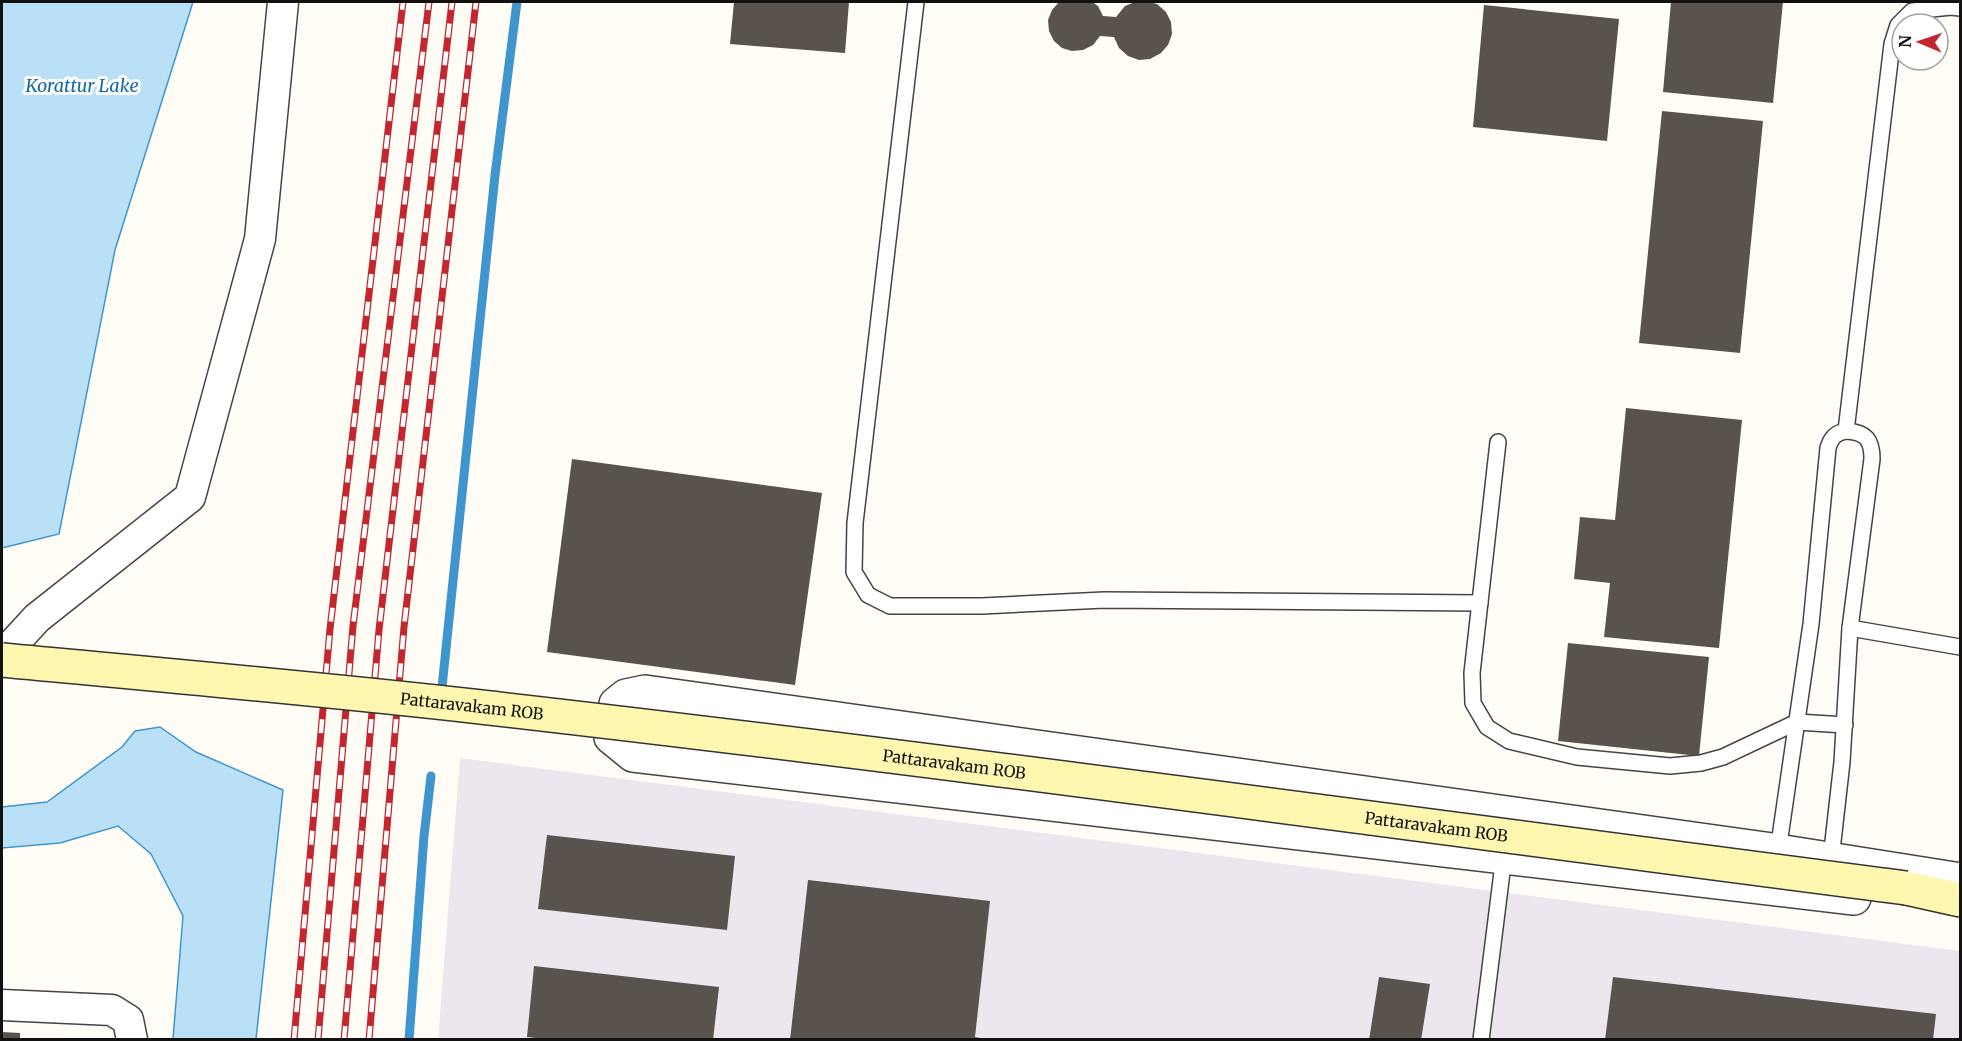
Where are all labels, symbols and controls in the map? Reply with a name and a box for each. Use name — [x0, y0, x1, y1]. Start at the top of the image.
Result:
north arrow — [1890, 12, 1950, 72]
text: N — [1895, 34, 1915, 48]
water label: Korattur Lake — [24, 74, 139, 97]
street label: Pattaravakam ROB — [399, 688, 545, 724]
street label: Pattaravakam ROB — [882, 745, 1027, 783]
street label: Pattaravakam ROB — [1364, 807, 1509, 846]

